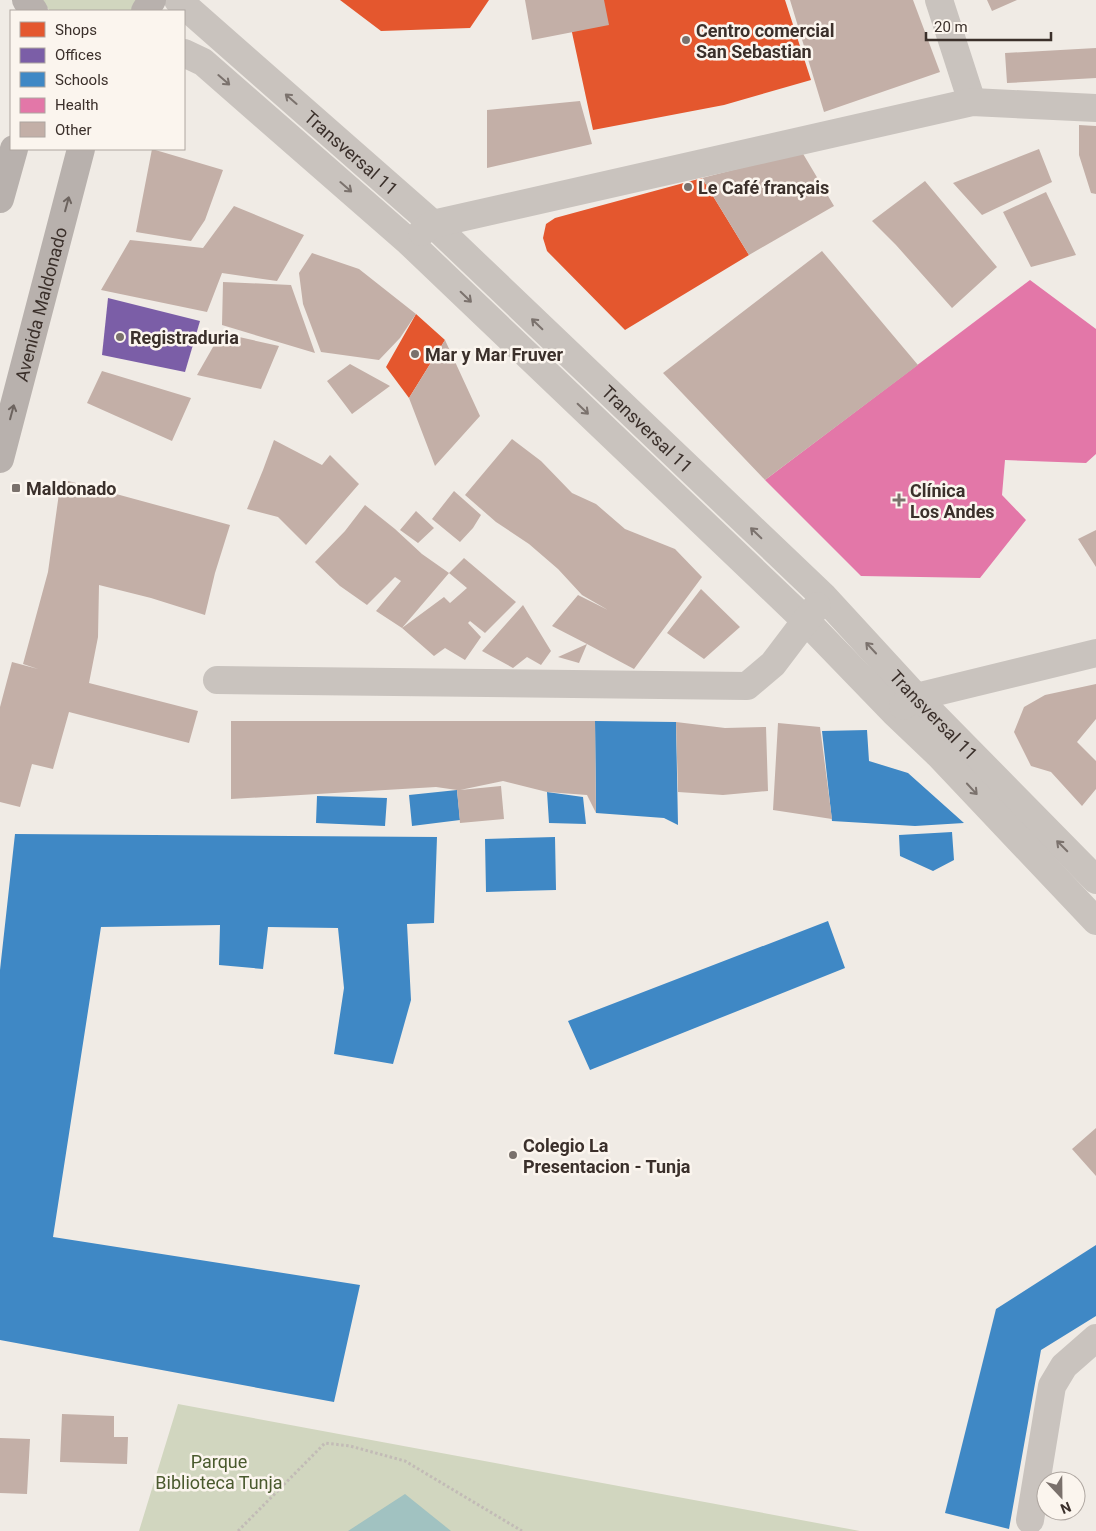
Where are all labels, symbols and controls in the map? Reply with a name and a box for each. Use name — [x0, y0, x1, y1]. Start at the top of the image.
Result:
legend — [10, 10, 185, 150]
scale bar — [926, 10, 1051, 42]
text: 20 m — [934, 18, 968, 36]
place label: Centro comercial San Sebastian — [696, 20, 834, 62]
text: Shops — [55, 21, 97, 39]
marker: Centro comercial San Sebastian — [680, 34, 692, 46]
text: Offices — [55, 46, 102, 64]
text: Schools — [55, 71, 109, 89]
one-way arrow — [217, 74, 230, 86]
one-way arrow — [284, 94, 297, 105]
text: Health — [55, 96, 99, 114]
street label: Transversal 11 — [301, 106, 403, 199]
text: Other — [55, 121, 92, 139]
place label: Le Café français — [698, 177, 829, 198]
one-way arrow — [339, 181, 352, 193]
marker: Le Café français — [682, 181, 694, 193]
one-way arrow — [63, 197, 72, 213]
street label: Avenida Maldonado — [10, 225, 71, 384]
one-way arrow — [460, 291, 472, 303]
one-way arrow — [531, 318, 544, 330]
place label: Registraduria — [130, 327, 239, 348]
marker: Registraduria — [114, 331, 126, 343]
place label: Mar y Mar Fruver — [425, 344, 563, 365]
marker: Mar y Mar Fruver — [409, 348, 421, 360]
street label: Transversal 11 — [598, 381, 697, 477]
one-way arrow — [577, 403, 590, 415]
one-way arrow — [8, 405, 18, 421]
place label: Maldonado — [26, 478, 116, 499]
place label: Clínica Los Andes — [910, 480, 995, 522]
marker: Maldonado — [10, 482, 22, 494]
marker: Clínica Los Andes — [892, 493, 906, 507]
one-way arrow — [750, 527, 763, 539]
one-way arrow — [865, 641, 877, 654]
street label: Transversal 11 — [886, 665, 982, 764]
one-way arrow — [966, 783, 978, 796]
one-way arrow — [1056, 839, 1068, 852]
place label: Colegio La Presentacion - Tunja — [523, 1135, 691, 1177]
marker: Colegio La Presentacion - Tunja — [507, 1149, 519, 1161]
park label: Parque Biblioteca Tunja — [155, 1451, 283, 1493]
north arrow — [1036, 1471, 1086, 1521]
text: N — [1058, 1499, 1073, 1517]

